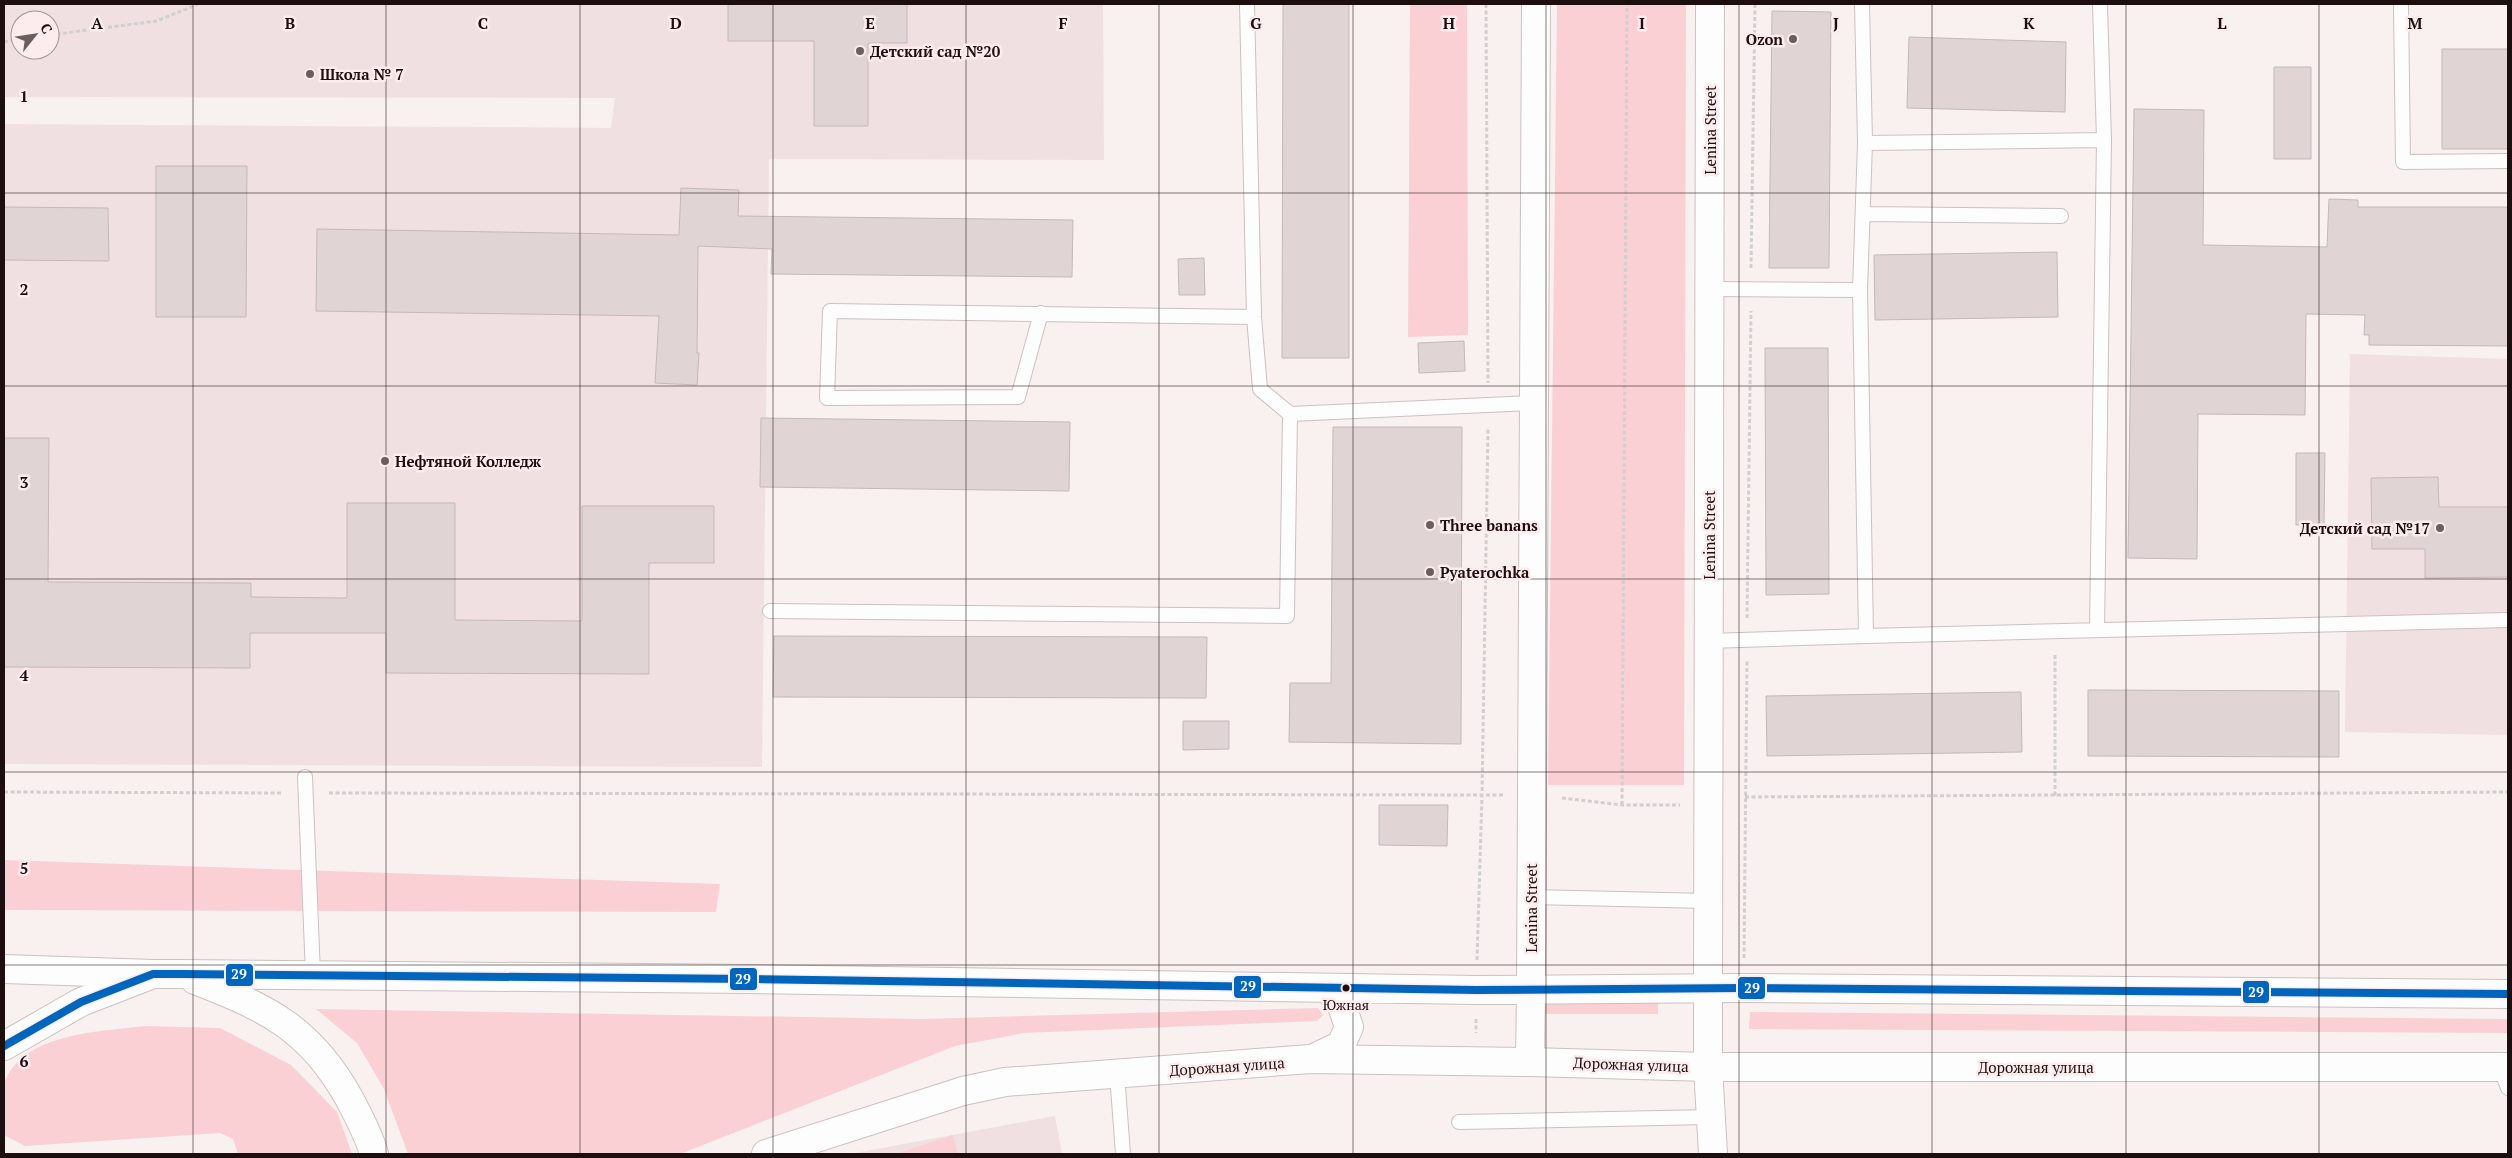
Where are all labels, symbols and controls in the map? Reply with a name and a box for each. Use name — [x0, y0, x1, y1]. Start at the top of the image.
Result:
north arrow — [10, 10, 60, 60]
text: A — [91, 12, 103, 34]
text: B — [285, 12, 295, 34]
text: C — [478, 12, 488, 34]
text: D — [670, 12, 682, 34]
text: E — [865, 12, 875, 34]
text: F — [1058, 12, 1068, 34]
text: G — [1250, 12, 1262, 34]
text: H — [1443, 12, 1455, 34]
text: I — [1639, 12, 1645, 34]
text: J — [1833, 12, 1839, 34]
text: K — [2023, 12, 2035, 34]
text: L — [2217, 12, 2227, 34]
text: M — [2408, 12, 2423, 34]
text: С — [36, 20, 57, 37]
place label: Ozon — [1746, 29, 1783, 49]
marker: Ozon — [1787, 33, 1799, 45]
place label: Детский сад №20 — [870, 41, 1001, 61]
marker: Детский сад №20 — [854, 45, 866, 57]
place label: Школа № 7 — [320, 64, 404, 84]
marker: Школа № 7 — [304, 68, 316, 80]
text: 1 — [19, 85, 29, 107]
street label: Lenina Street — [1700, 85, 1720, 175]
text: 2 — [19, 278, 29, 300]
place label: Нефтяной Колледж — [395, 451, 542, 471]
marker: Нефтяной Колледж — [379, 455, 391, 467]
text: 3 — [19, 471, 29, 493]
street label: Lenina Street — [1699, 490, 1719, 580]
place label: Three banans — [1440, 515, 1538, 535]
place label: Детский сад №17 — [2300, 518, 2430, 538]
marker: Three banans — [1424, 519, 1436, 531]
marker: Детский сад №17 — [2434, 522, 2446, 534]
place label: Pyaterochka — [1440, 562, 1530, 582]
marker: Pyaterochka — [1424, 566, 1436, 578]
text: 4 — [19, 664, 29, 686]
text: 5 — [19, 857, 29, 879]
street label: Lenina Street — [1521, 863, 1541, 953]
line badge: 29 — [225, 963, 254, 987]
text: 29 — [231, 964, 247, 983]
line badge: 29 — [729, 967, 758, 991]
text: 29 — [735, 969, 751, 988]
line badge: 29 — [1233, 975, 1262, 999]
text: 29 — [1240, 976, 1256, 995]
line badge: 29 — [1737, 976, 1766, 1000]
text: 29 — [1744, 978, 1760, 997]
line badge: 29 — [2242, 980, 2270, 1004]
text: 29 — [2248, 982, 2264, 1001]
marker: Южная — [1341, 983, 1351, 993]
place label: Южная — [1323, 995, 1369, 1014]
text: 6 — [19, 1050, 29, 1072]
street label: Дорожная улица — [1169, 1052, 1286, 1080]
street label: Дорожная улица — [1573, 1052, 1689, 1076]
street label: Дорожная улица — [1978, 1057, 2094, 1077]

